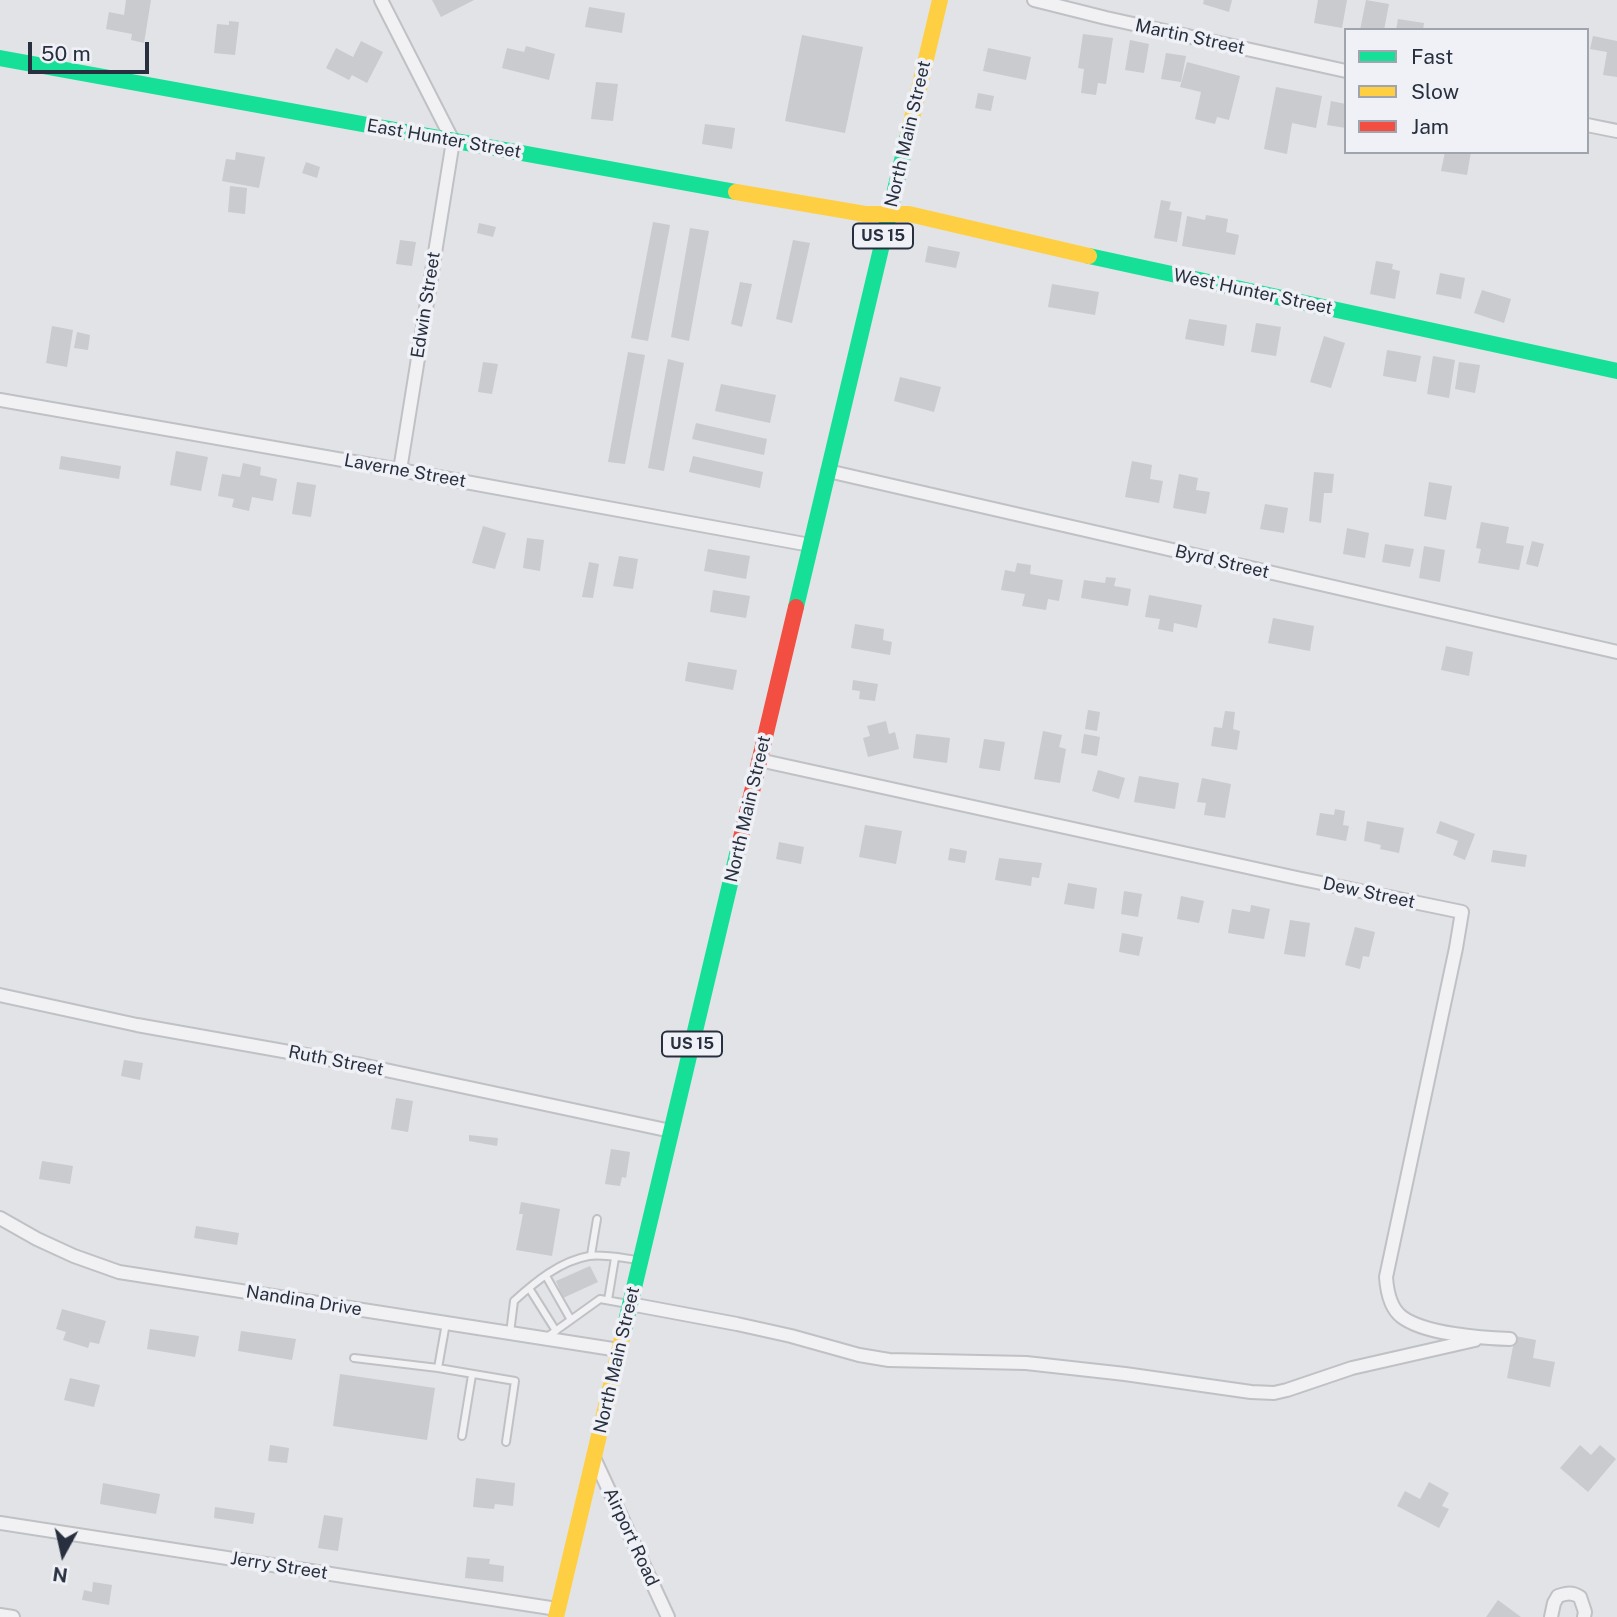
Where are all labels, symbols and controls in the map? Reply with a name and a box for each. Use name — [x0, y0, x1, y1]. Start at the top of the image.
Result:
street label: Martin Street — [1133, 15, 1247, 59]
scale bar — [32, 28, 152, 72]
legend — [1344, 28, 1589, 154]
text: 50 m — [41, 41, 91, 66]
text: Fast — [1411, 44, 1453, 69]
street label: North Main Street — [881, 59, 935, 209]
text: Slow — [1411, 79, 1459, 104]
text: Jam — [1411, 114, 1449, 139]
street label: East Hunter Street — [365, 115, 523, 163]
road number: US 15 — [853, 224, 913, 248]
street label: Edwin Street — [407, 250, 445, 360]
street label: West Hunter Street — [1171, 265, 1335, 319]
street label: Laverne Street — [342, 450, 468, 492]
street label: Byrd Street — [1173, 541, 1271, 583]
street label: North Main Street — [721, 734, 775, 884]
street label: Dew Street — [1321, 873, 1417, 913]
road number: US 15 — [662, 1032, 722, 1056]
street label: Ruth Street — [286, 1041, 386, 1081]
street label: Nandina Drive — [245, 1281, 363, 1321]
street label: North Main Street — [590, 1285, 644, 1435]
street label: Airport Road — [599, 1484, 663, 1590]
north arrow — [28, 1519, 98, 1589]
street label: Jerry Street — [229, 1548, 329, 1584]
text: N — [51, 1563, 69, 1587]

